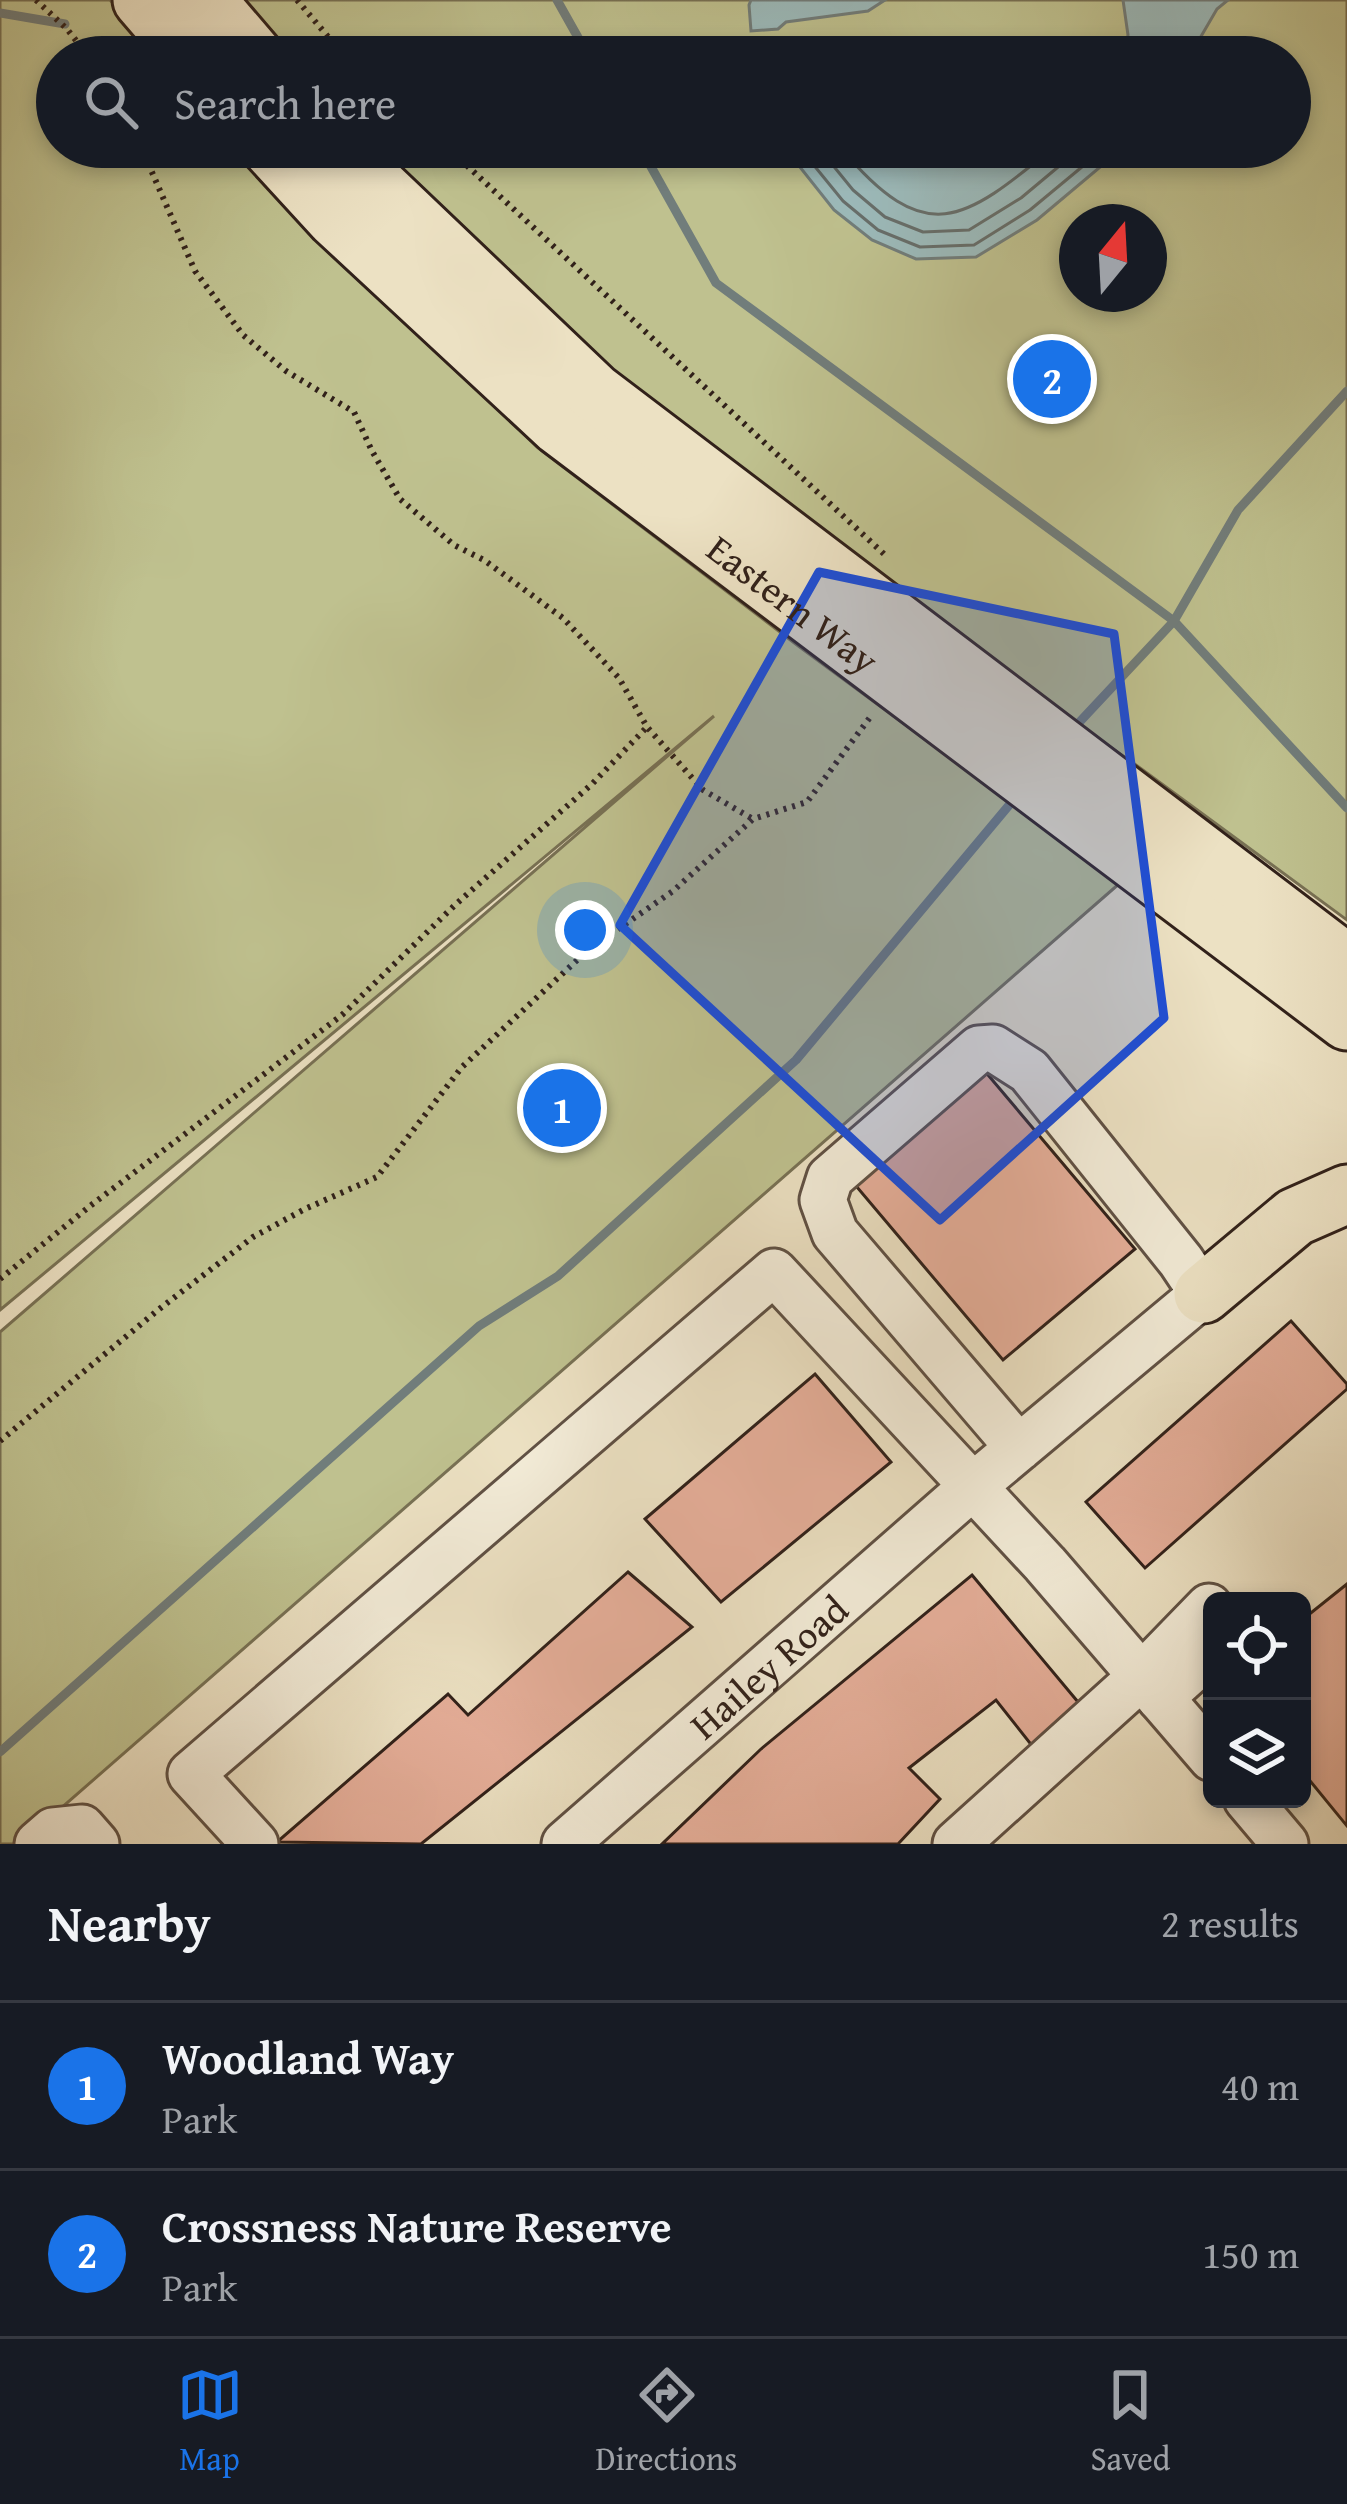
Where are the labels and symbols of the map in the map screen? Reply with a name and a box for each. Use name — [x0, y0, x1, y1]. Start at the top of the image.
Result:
north arrow — [1059, 204, 1167, 312]
pin: 2 — [1013, 334, 1091, 424]
street label: Eastern Way — [696, 520, 892, 687]
your location — [555, 900, 615, 960]
pin: 1 — [523, 1063, 601, 1153]
street label: Hailey Road — [676, 1580, 860, 1751]

